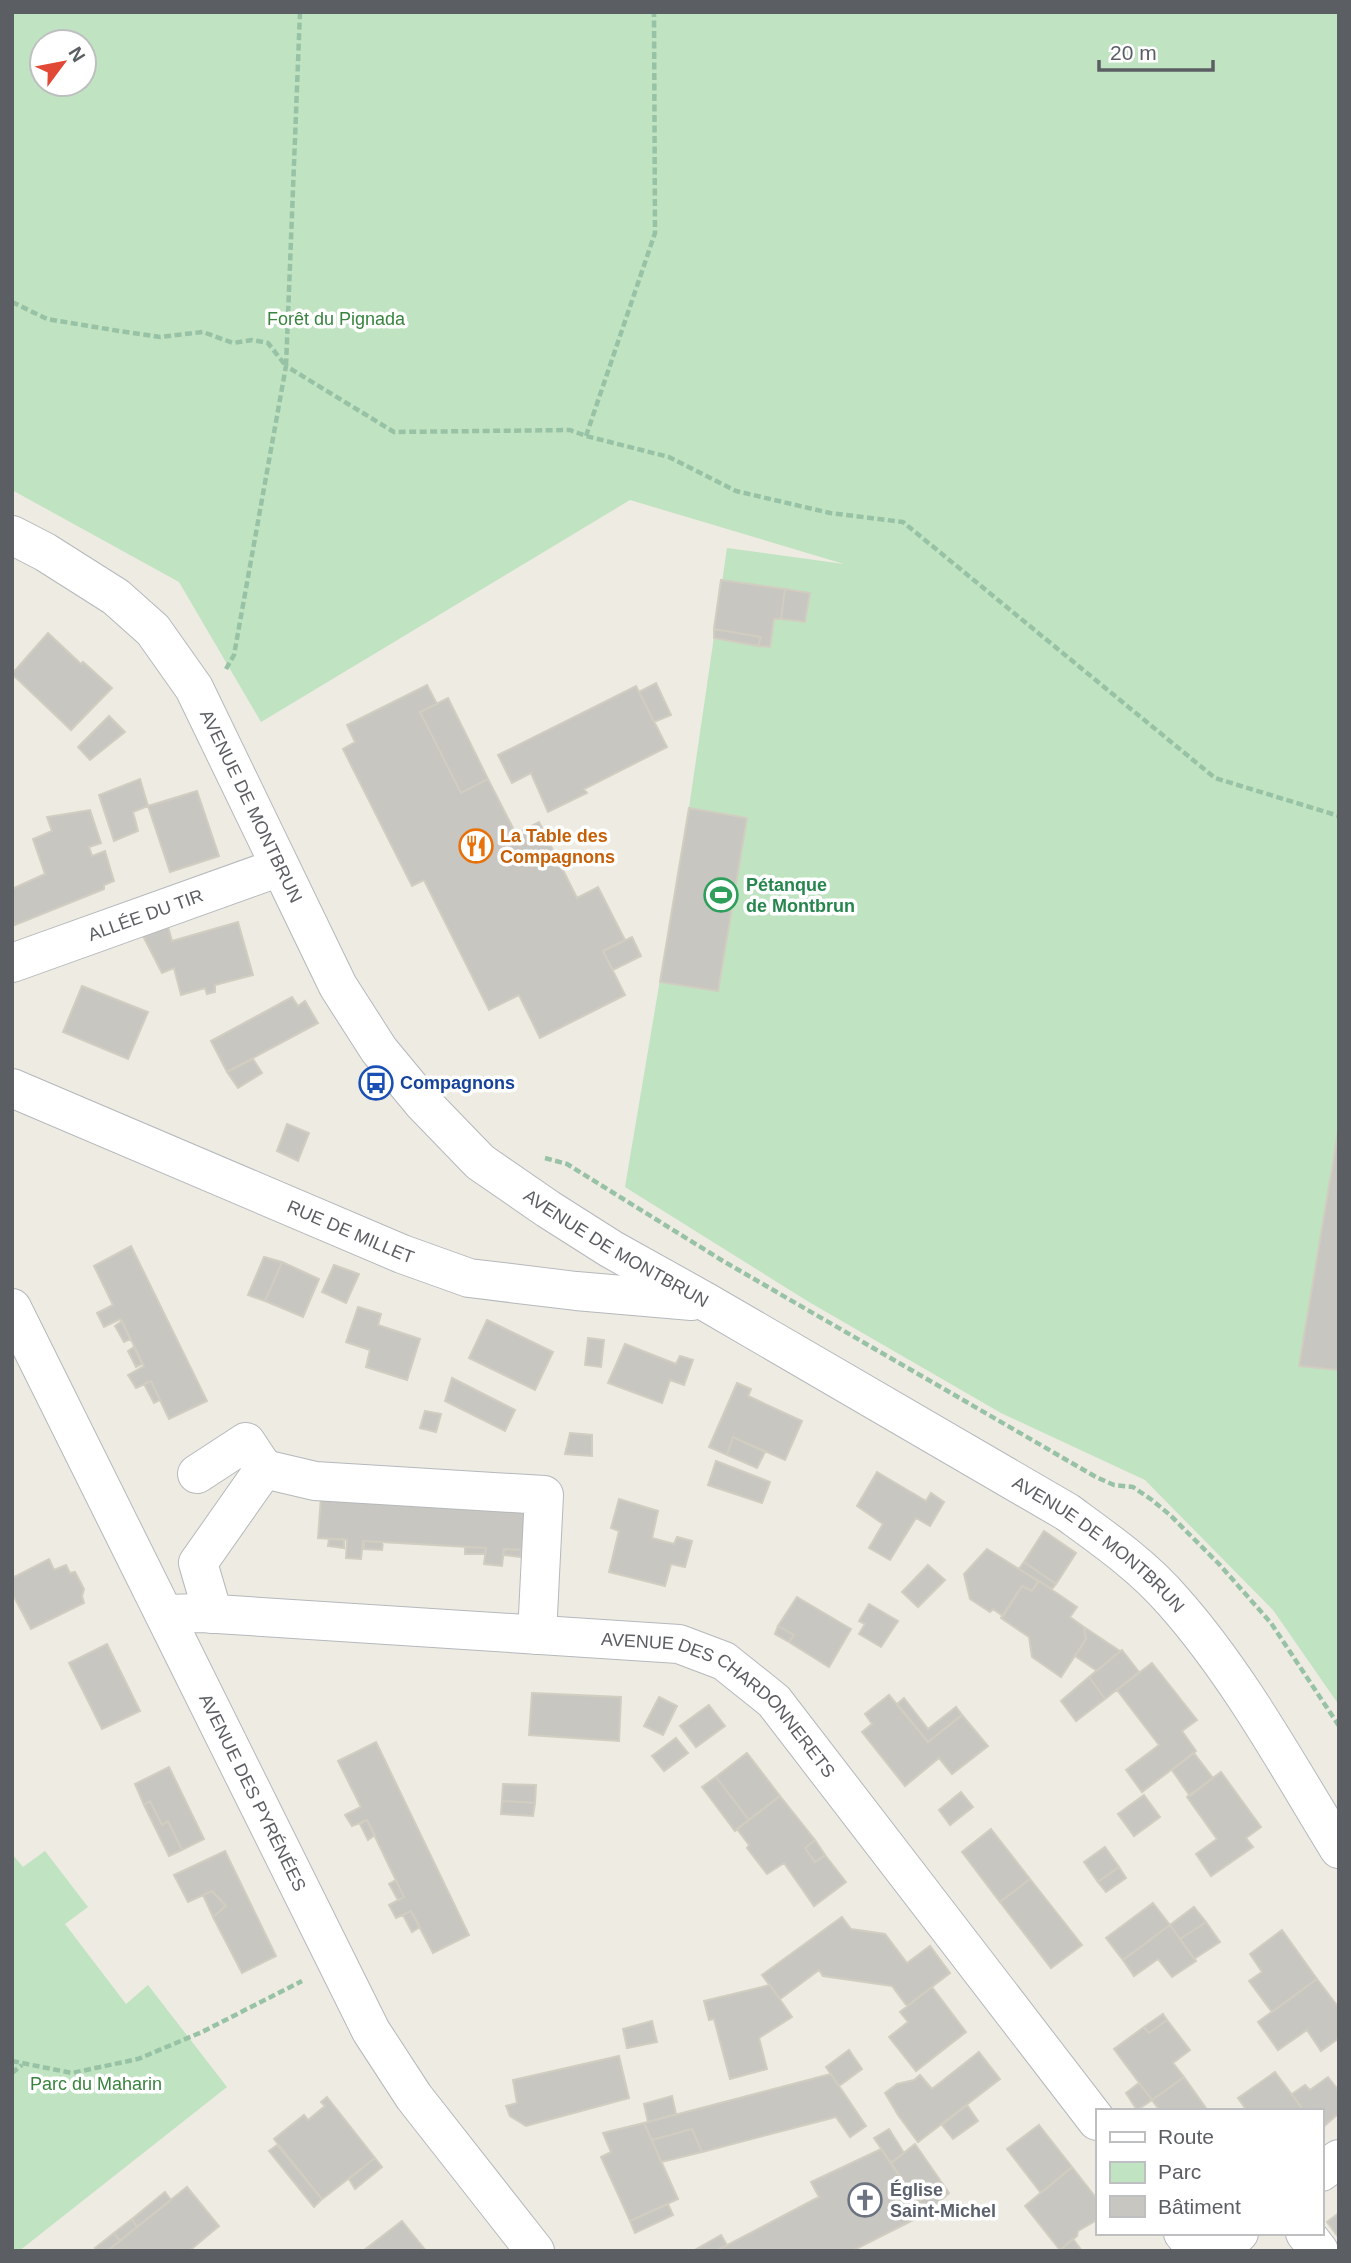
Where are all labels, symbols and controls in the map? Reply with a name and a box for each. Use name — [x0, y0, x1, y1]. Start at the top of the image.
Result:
north arrow — [28, 28, 98, 98]
scale bar — [1099, 28, 1213, 72]
text: 20 m — [1110, 41, 1157, 64]
text: N — [64, 43, 90, 66]
park label: Forêt du Pignada — [267, 309, 406, 329]
street label: AVENUE DE MONTBRUN — [196, 706, 306, 906]
place label: La Table des Compagnons — [500, 826, 615, 867]
restaurant icon: La Table des Compagnons — [457, 827, 495, 865]
place label: Pétanque de Montbrun — [746, 875, 855, 916]
sports icon: Pétanque de Montbrun — [702, 876, 740, 914]
street label: ALLÉE DU TIR — [85, 885, 206, 945]
bus stop icon: Compagnons — [357, 1064, 395, 1102]
place label: Compagnons — [400, 1073, 515, 1093]
street label: AVENUE DE MONTBRUN — [520, 1185, 712, 1311]
street label: RUE DE MILLET — [284, 1196, 417, 1268]
street label: AVENUE DE MONTBRUN — [1009, 1473, 1188, 1616]
street label: AVENUE DES CHARDONNERETS — [601, 1629, 839, 1781]
street label: AVENUE DES PYRÉNÉES — [195, 1691, 310, 1895]
park label: Parc du Maharin — [30, 2074, 162, 2094]
legend — [1096, 2109, 1323, 2235]
text: Route — [1158, 2125, 1214, 2148]
text: Parc — [1158, 2160, 1201, 2183]
place label: Église Saint-Michel — [890, 2179, 996, 2221]
church icon: Église Saint-Michel — [846, 2181, 884, 2219]
text: Bâtiment — [1158, 2195, 1241, 2218]

